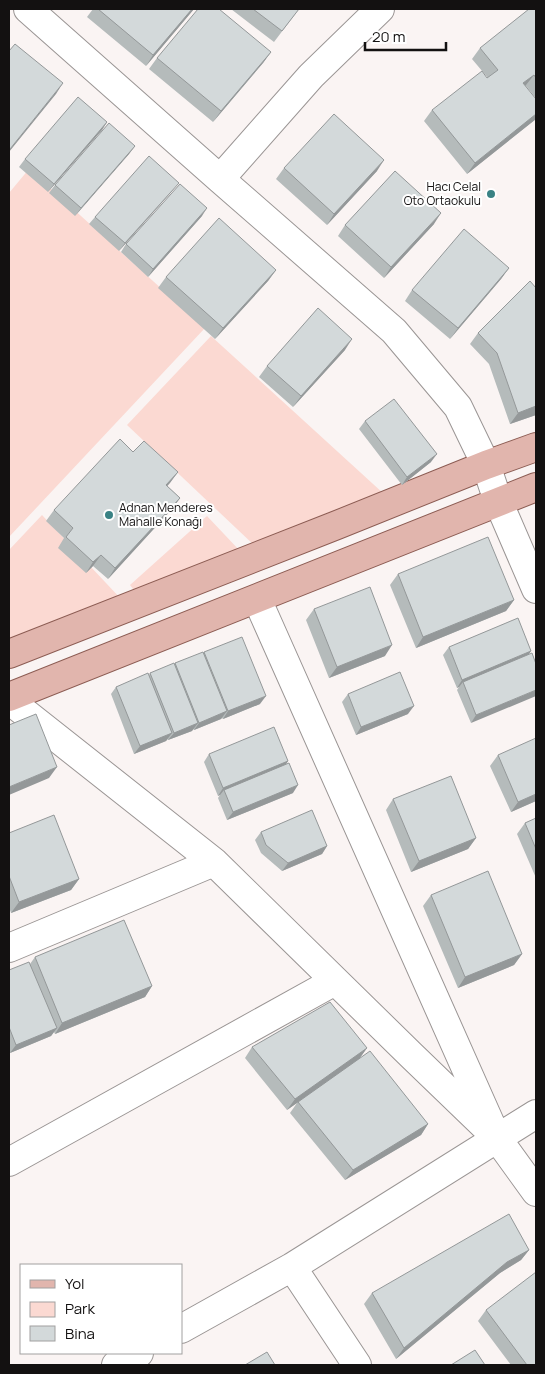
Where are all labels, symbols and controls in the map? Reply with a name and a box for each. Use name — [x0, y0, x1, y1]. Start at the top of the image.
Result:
scale bar — [365, 20, 446, 52]
text: 20 m — [372, 26, 405, 47]
place label: Hacı Celal Oto Ortaokulu — [404, 178, 481, 209]
marker: Hacı Celal Oto Ortaokulu — [485, 188, 497, 200]
place label: Adnan Menderes Mahalle Konağı — [119, 499, 213, 530]
marker: Adnan Menderes Mahalle Konağı — [103, 509, 115, 521]
legend — [20, 1264, 182, 1354]
text: Yol — [65, 1273, 85, 1294]
text: Park — [65, 1298, 95, 1319]
text: Bina — [65, 1323, 95, 1344]

